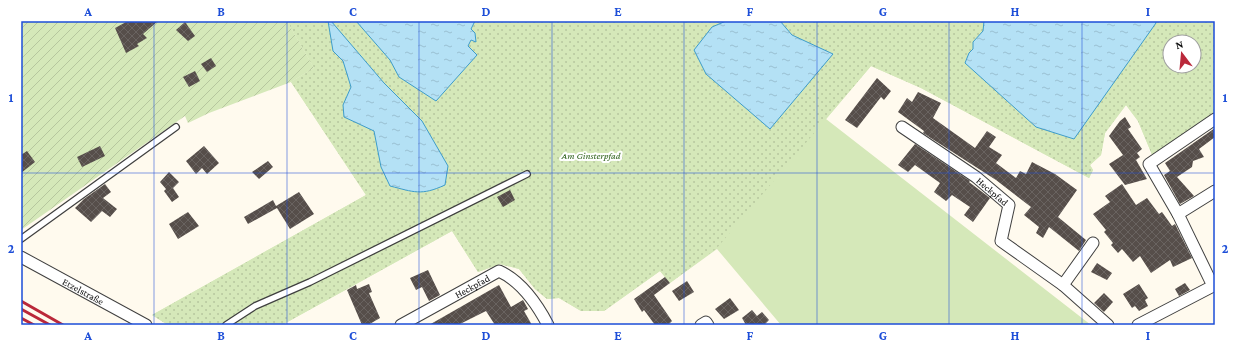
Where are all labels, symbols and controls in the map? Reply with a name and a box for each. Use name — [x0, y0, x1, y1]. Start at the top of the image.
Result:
text: A — [83, 4, 92, 19]
text: B — [217, 4, 225, 19]
text: C — [349, 4, 357, 19]
text: D — [482, 4, 491, 19]
text: E — [614, 4, 622, 19]
text: F — [747, 4, 754, 19]
text: G — [879, 4, 887, 19]
text: H — [1011, 4, 1020, 19]
text: I — [1146, 4, 1150, 19]
north arrow — [1162, 34, 1202, 74]
text: N — [1174, 37, 1185, 51]
text: 1 — [9, 90, 14, 105]
text: 1 — [1223, 90, 1228, 105]
park label: Am Ginsterpfad — [561, 150, 621, 161]
street label: Heckpfad — [974, 175, 1011, 208]
text: 2 — [8, 241, 15, 256]
text: 2 — [1222, 241, 1229, 256]
street label: Heckpfad — [453, 272, 492, 300]
street label: Etzelstraße — [61, 276, 106, 307]
text: A — [83, 328, 92, 343]
text: B — [217, 328, 225, 343]
text: C — [349, 328, 357, 343]
text: D — [482, 328, 491, 343]
text: E — [614, 328, 622, 343]
text: F — [747, 328, 754, 343]
text: G — [879, 328, 887, 343]
text: H — [1011, 328, 1020, 343]
text: I — [1146, 328, 1150, 343]

